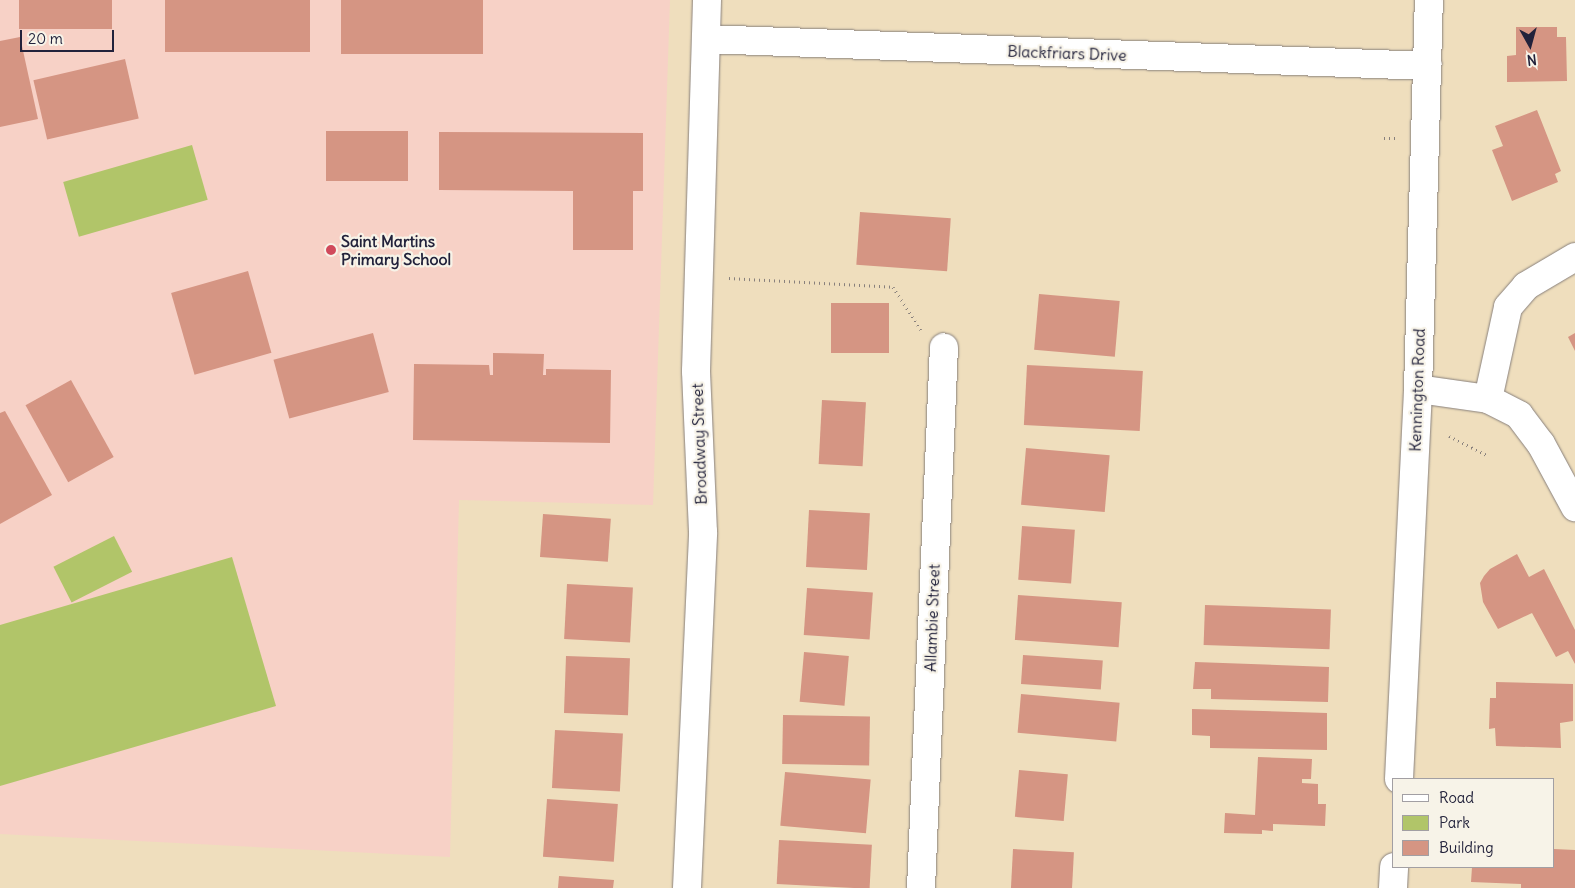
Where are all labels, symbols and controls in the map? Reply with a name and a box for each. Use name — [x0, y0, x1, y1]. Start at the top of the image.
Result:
scale bar — [22, 20, 116, 52]
north arrow — [1505, 20, 1555, 70]
text: 20 m — [28, 29, 63, 48]
street label: Blackfriars Drive — [1007, 41, 1127, 65]
text: N — [1526, 50, 1538, 69]
place label: Saint Martins Primary School — [341, 231, 451, 269]
marker: Saint Martins Primary School — [325, 244, 337, 256]
street label: Kennington Road — [1405, 328, 1429, 452]
street label: Broadway Street — [687, 383, 711, 505]
street label: Allambie Street — [921, 564, 943, 672]
legend — [1392, 778, 1555, 868]
text: Road — [1439, 788, 1474, 807]
text: Park — [1439, 813, 1470, 832]
text: Building — [1439, 838, 1494, 857]

